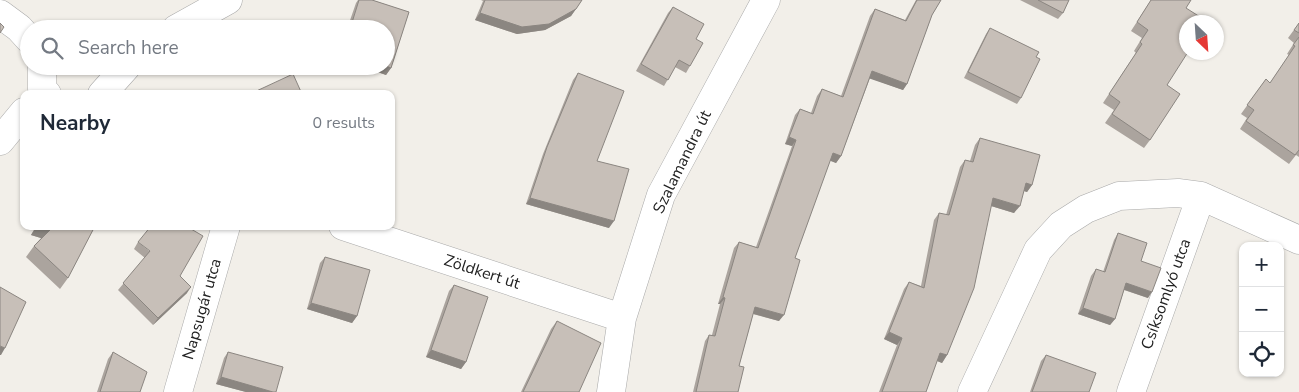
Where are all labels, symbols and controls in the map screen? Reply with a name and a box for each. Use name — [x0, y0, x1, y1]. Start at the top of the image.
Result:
north arrow — [1179, 15, 1224, 60]
search box — [20, 20, 395, 75]
icon: search — [38, 34, 66, 62]
text: Search here — [78, 35, 179, 61]
street label: Szalamandra út — [648, 106, 717, 217]
text: Nearby — [40, 109, 110, 137]
text: 0 results — [313, 112, 375, 134]
street label: Csíksomlyó utca — [1136, 236, 1196, 352]
map controls — [1239, 242, 1284, 377]
button: + — [1239, 242, 1284, 287]
street label: Zöldkert út — [441, 249, 523, 295]
street label: Napsugár utca — [177, 256, 227, 362]
button: − — [1239, 287, 1284, 332]
button: locate — [1239, 332, 1284, 377]

